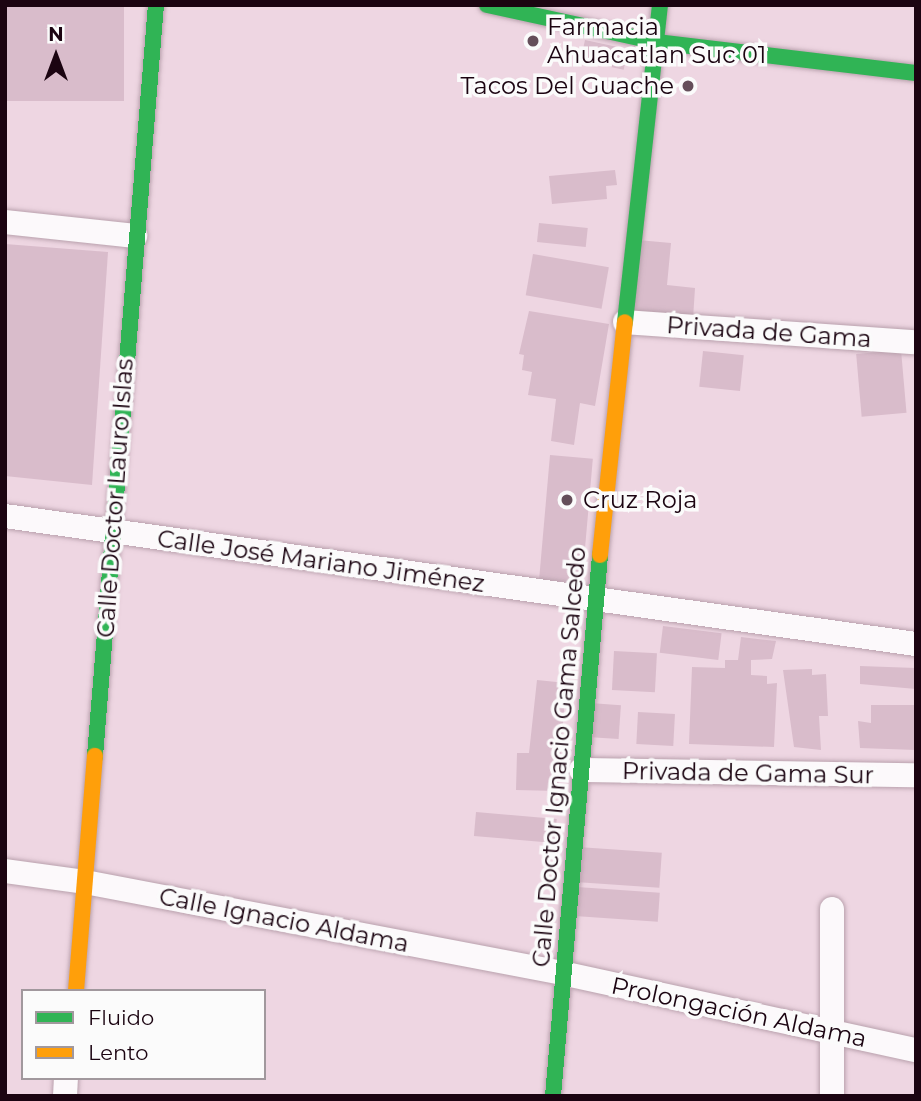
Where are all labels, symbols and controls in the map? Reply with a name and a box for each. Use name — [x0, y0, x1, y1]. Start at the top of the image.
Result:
place label: Farmacia Ahuacatlan Suc 01 — [547, 13, 767, 69]
north arrow — [21, 21, 91, 91]
text: N — [48, 23, 64, 46]
marker: Farmacia Ahuacatlan Suc 01 — [525, 33, 541, 49]
place label: Tacos Del Guache — [460, 72, 674, 100]
marker: Tacos Del Guache — [680, 78, 696, 94]
street label: Privada de Gama — [666, 310, 872, 354]
street label: Calle Doctor Lauro Islas — [91, 357, 139, 639]
place label: Cruz Roja — [583, 486, 697, 514]
marker: Cruz Roja — [557, 490, 577, 510]
street label: Calle José Mariano Jiménez — [155, 524, 487, 598]
street label: Calle Doctor Ignacio Gama Salcedo — [526, 546, 592, 968]
street label: Privada de Gama Sur — [622, 756, 874, 790]
street label: Calle Ignacio Aldama — [157, 882, 411, 958]
street label: Prolongación Aldama — [609, 971, 869, 1053]
legend — [21, 989, 266, 1080]
text: Fluido — [88, 1005, 154, 1030]
text: Lento — [88, 1040, 148, 1065]

